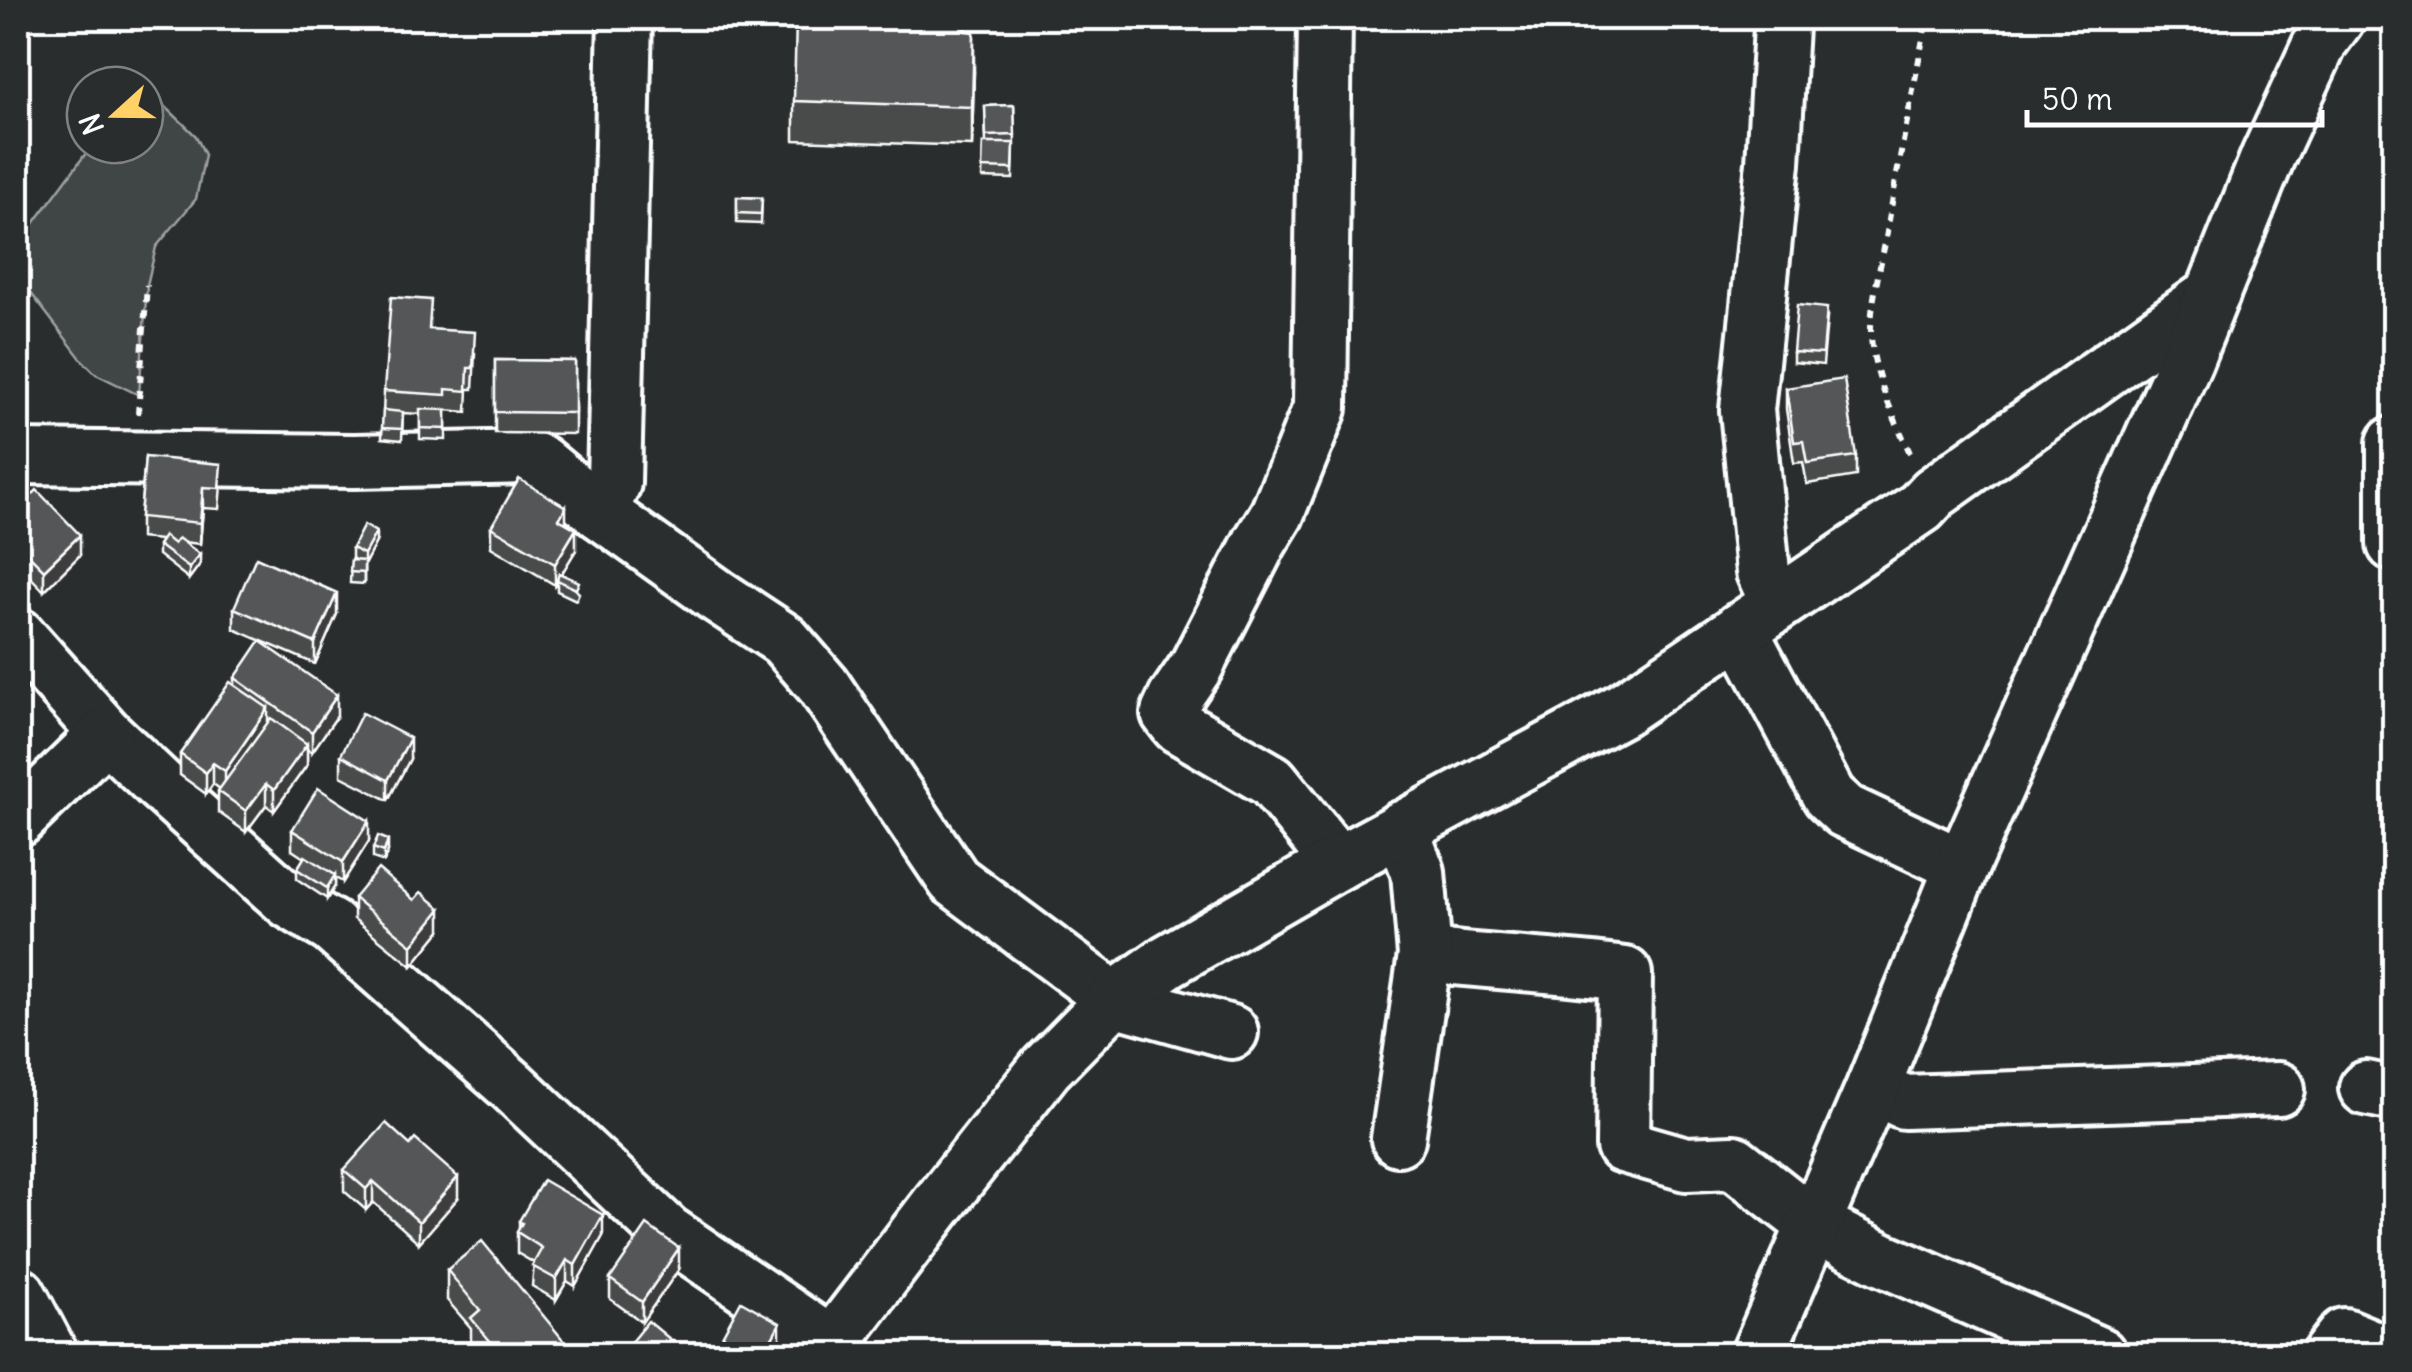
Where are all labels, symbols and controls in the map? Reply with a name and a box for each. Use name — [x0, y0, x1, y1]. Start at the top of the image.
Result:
north arrow — [65, 65, 165, 165]
scale bar — [2027, 65, 2322, 127]
text: 50 m — [2042, 80, 2112, 118]
text: N — [71, 108, 112, 139]

